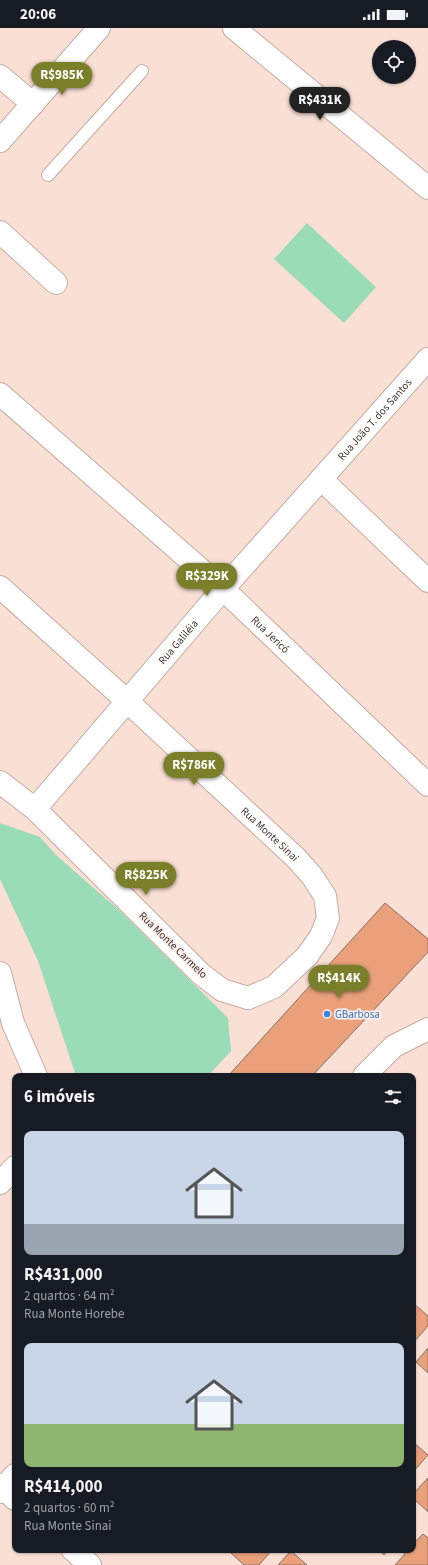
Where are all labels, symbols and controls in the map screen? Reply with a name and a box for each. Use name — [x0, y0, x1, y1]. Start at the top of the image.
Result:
text: 20:06 — [20, 4, 56, 25]
map controls — [372, 40, 416, 84]
button: locate — [372, 40, 416, 84]
pin: R$985K — [29, 62, 95, 96]
text: R$985K — [40, 66, 84, 84]
pin: R$431K — [287, 87, 353, 121]
text: R$431K — [298, 91, 342, 109]
street label: Rua João T. dos Santos — [334, 375, 415, 463]
pin: R$329K — [174, 563, 240, 597]
text: R$329K — [185, 567, 229, 585]
street label: Rua Jericó — [248, 612, 293, 656]
street label: Rua Galiléia — [155, 616, 201, 667]
pin: R$786K — [161, 752, 227, 786]
text: R$786K — [172, 756, 216, 774]
street label: Rua Monte Sinai — [238, 803, 303, 864]
pin: R$825K — [113, 862, 179, 896]
text: R$825K — [124, 866, 168, 884]
street label: Rua Monte Carmelo — [135, 908, 211, 982]
pin: R$414K — [306, 965, 372, 999]
text: R$414K — [317, 969, 361, 987]
place label: GBarbosa — [335, 1007, 380, 1022]
marker: GBarbosa — [322, 1009, 332, 1019]
text: 6 imóveis — [24, 1085, 95, 1109]
icon: filters — [382, 1086, 404, 1108]
icon: home — [178, 1157, 250, 1229]
text: R$431,000 — [24, 1263, 102, 1287]
text: 2 quartos · 64 m² — [24, 1287, 115, 1305]
text: Rua Monte Horebe — [24, 1305, 124, 1323]
icon: home — [178, 1369, 250, 1441]
text: R$414,000 — [24, 1475, 102, 1499]
text: 2 quartos · 60 m² — [24, 1499, 115, 1517]
text: Rua Monte Sinai — [24, 1517, 112, 1535]

